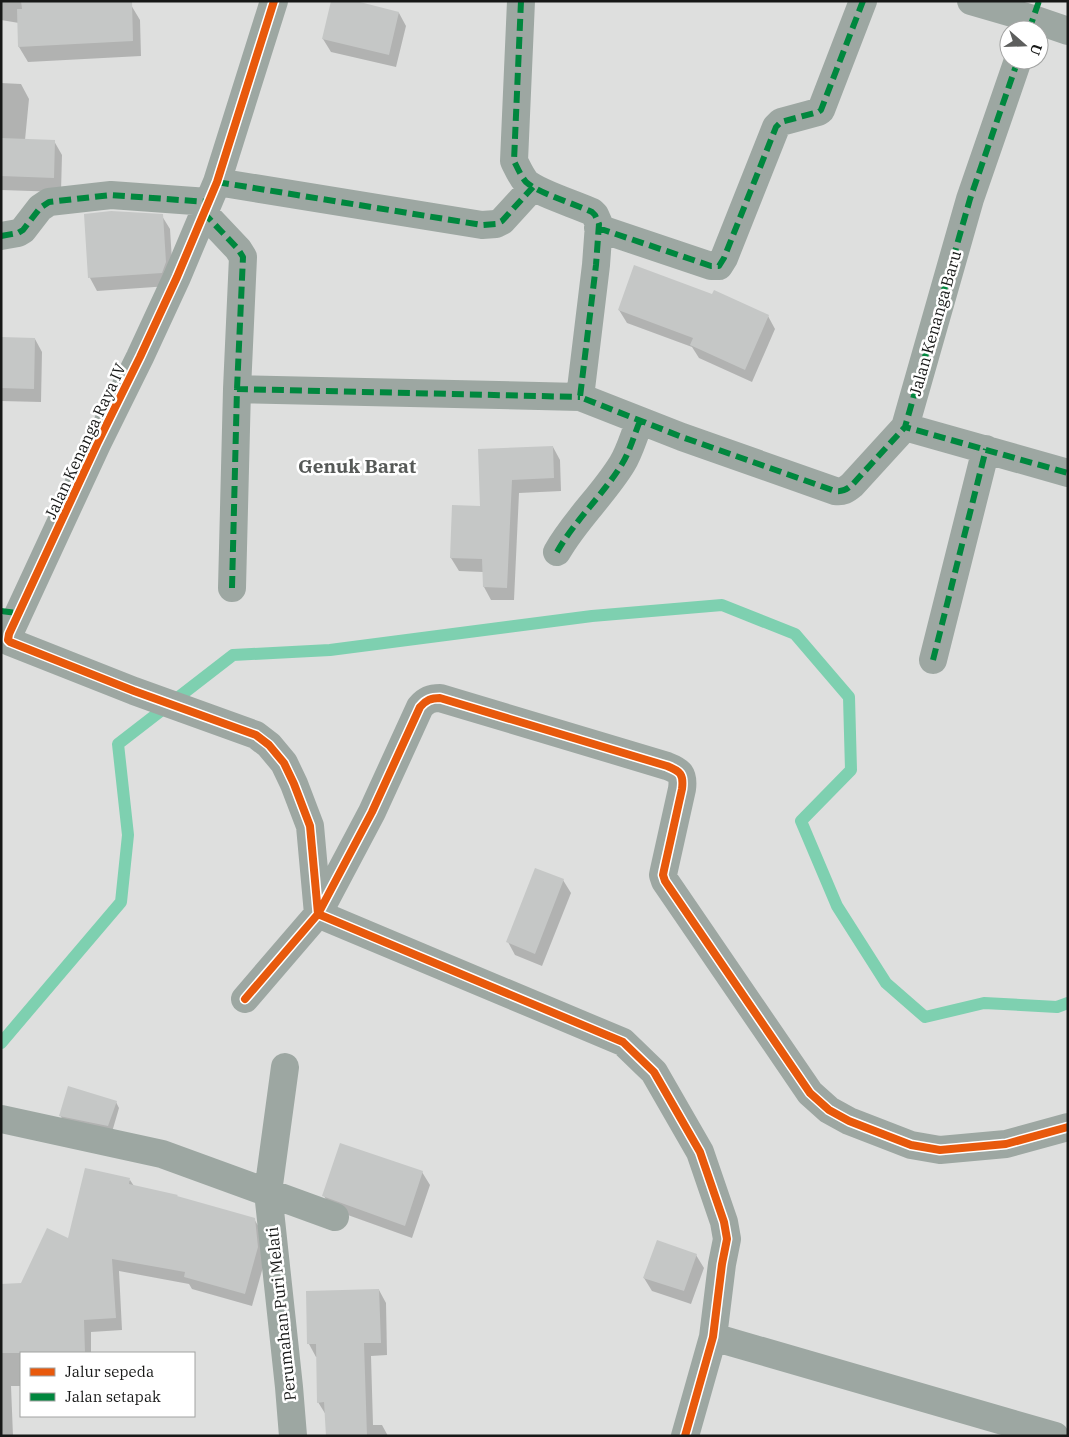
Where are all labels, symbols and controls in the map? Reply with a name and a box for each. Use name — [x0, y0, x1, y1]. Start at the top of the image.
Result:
north arrow — [999, 20, 1049, 70]
text: U — [1026, 41, 1047, 58]
street label: Jalan Kenanga Baru — [905, 248, 965, 398]
street label: Jalan Kenanga Raya IV — [40, 360, 130, 522]
district label: Genuk Barat — [298, 454, 416, 478]
street label: Perumahan Puri Melati — [262, 1226, 300, 1402]
legend — [20, 1352, 195, 1417]
text: Jalur sepeda — [65, 1362, 154, 1381]
text: Jalan setapak — [65, 1387, 161, 1406]

